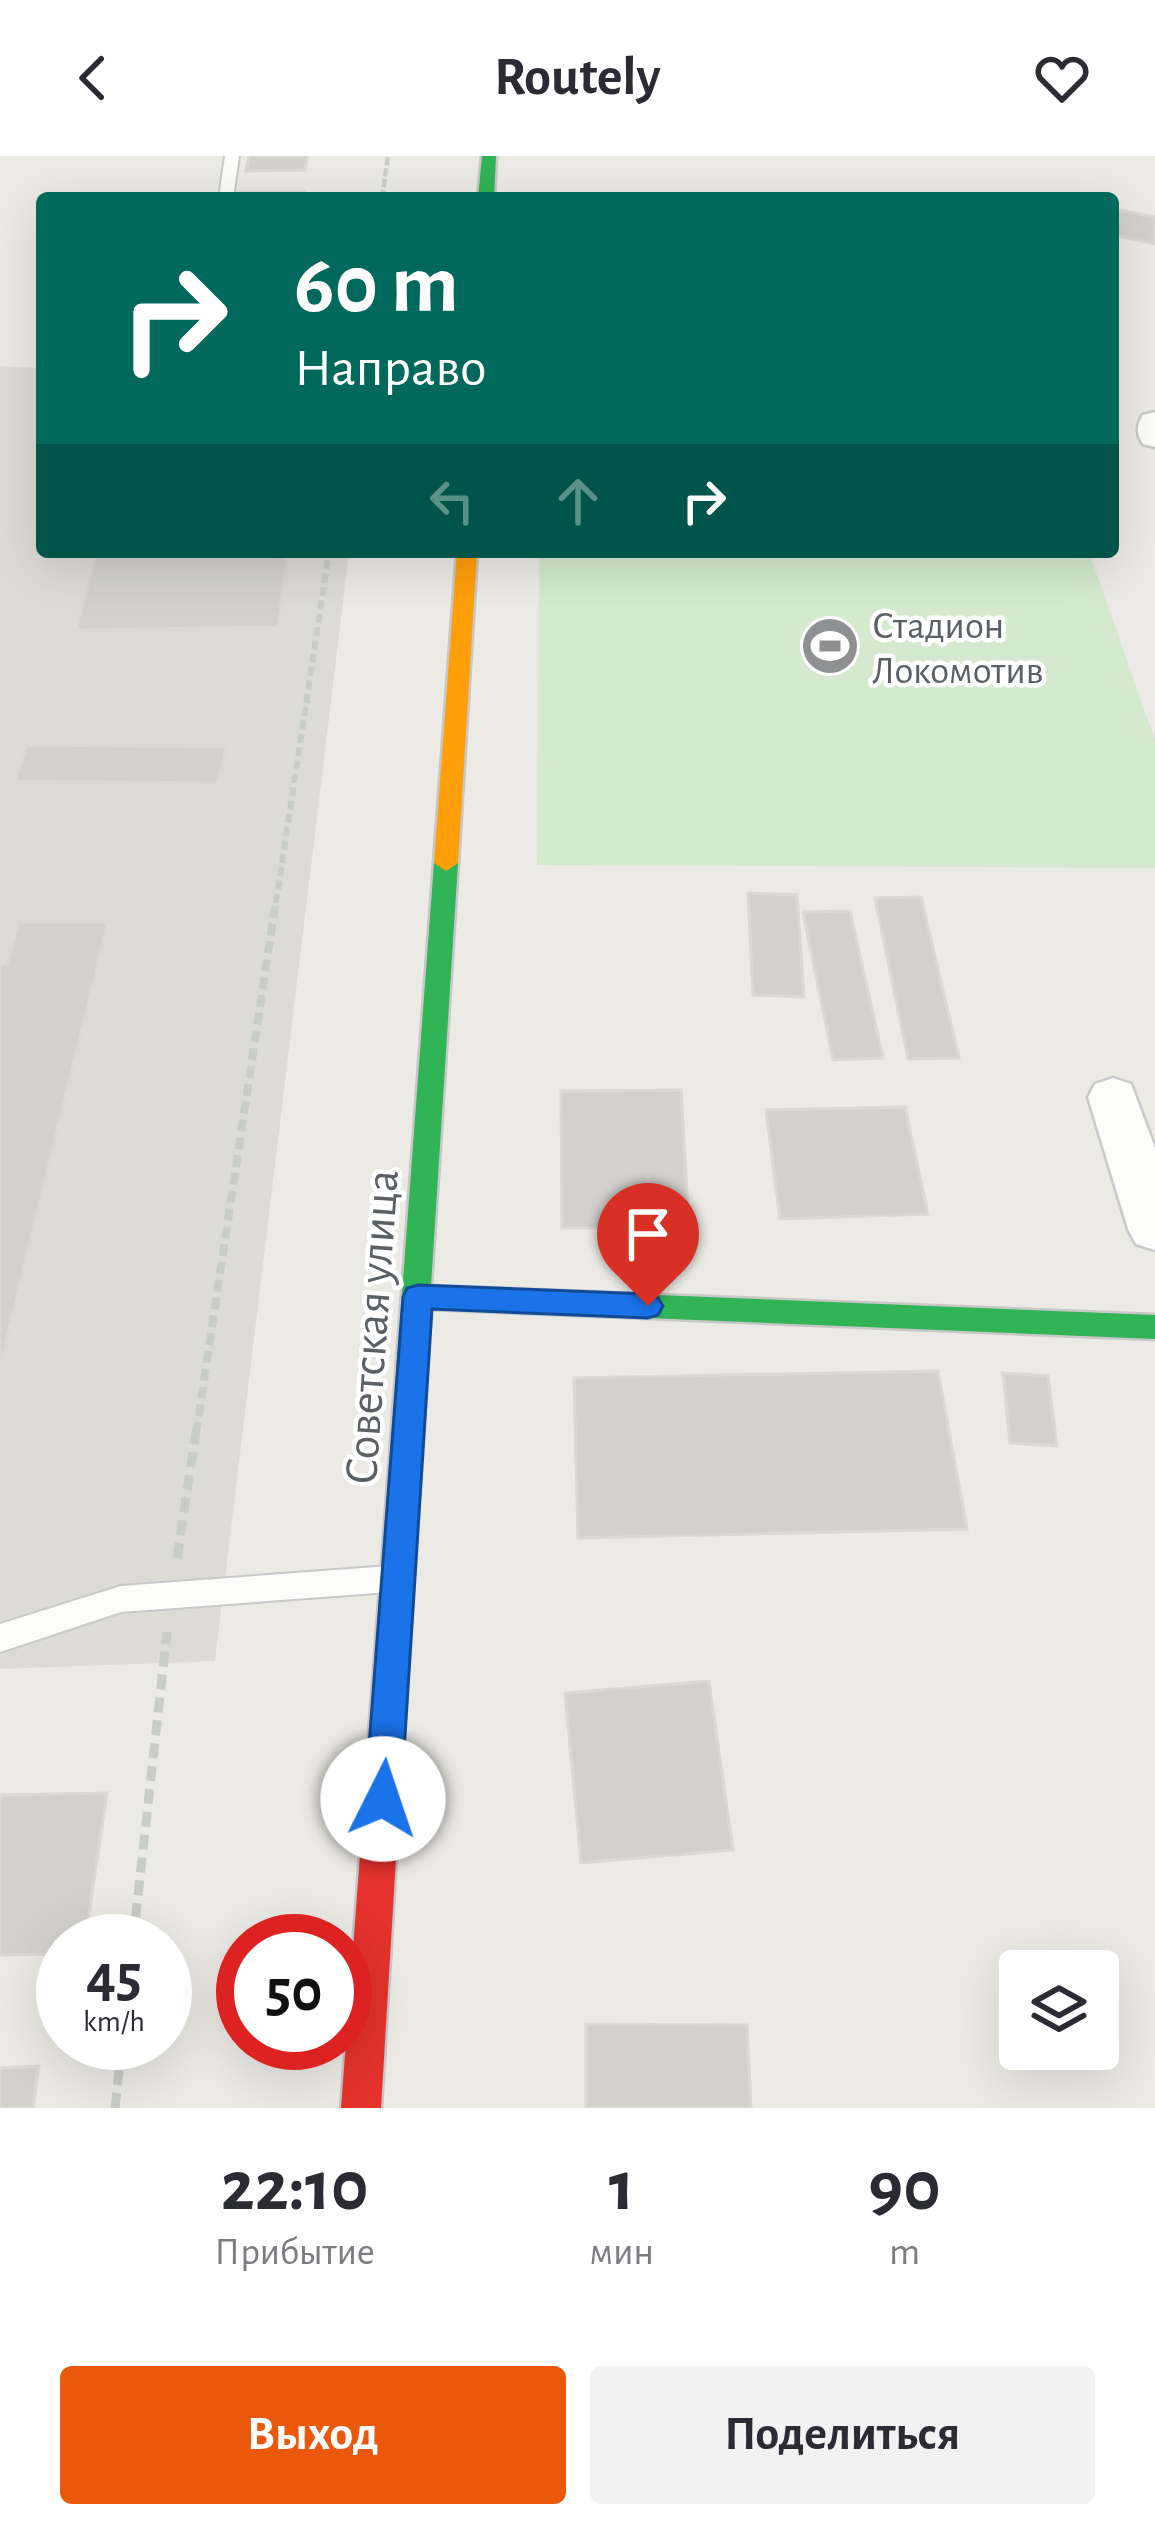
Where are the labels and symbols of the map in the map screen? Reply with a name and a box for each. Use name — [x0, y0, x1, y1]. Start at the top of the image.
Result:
place label: Стадион Локомотив — [872, 607, 1044, 691]
sports icon: Стадион Локомотив — [799, 615, 861, 677]
street label: Советская улица — [338, 1168, 408, 1486]
pin — [597, 1183, 699, 1306]
position arrow — [320, 1736, 446, 1862]
speed limit sign: 50 — [216, 1914, 372, 2070]

